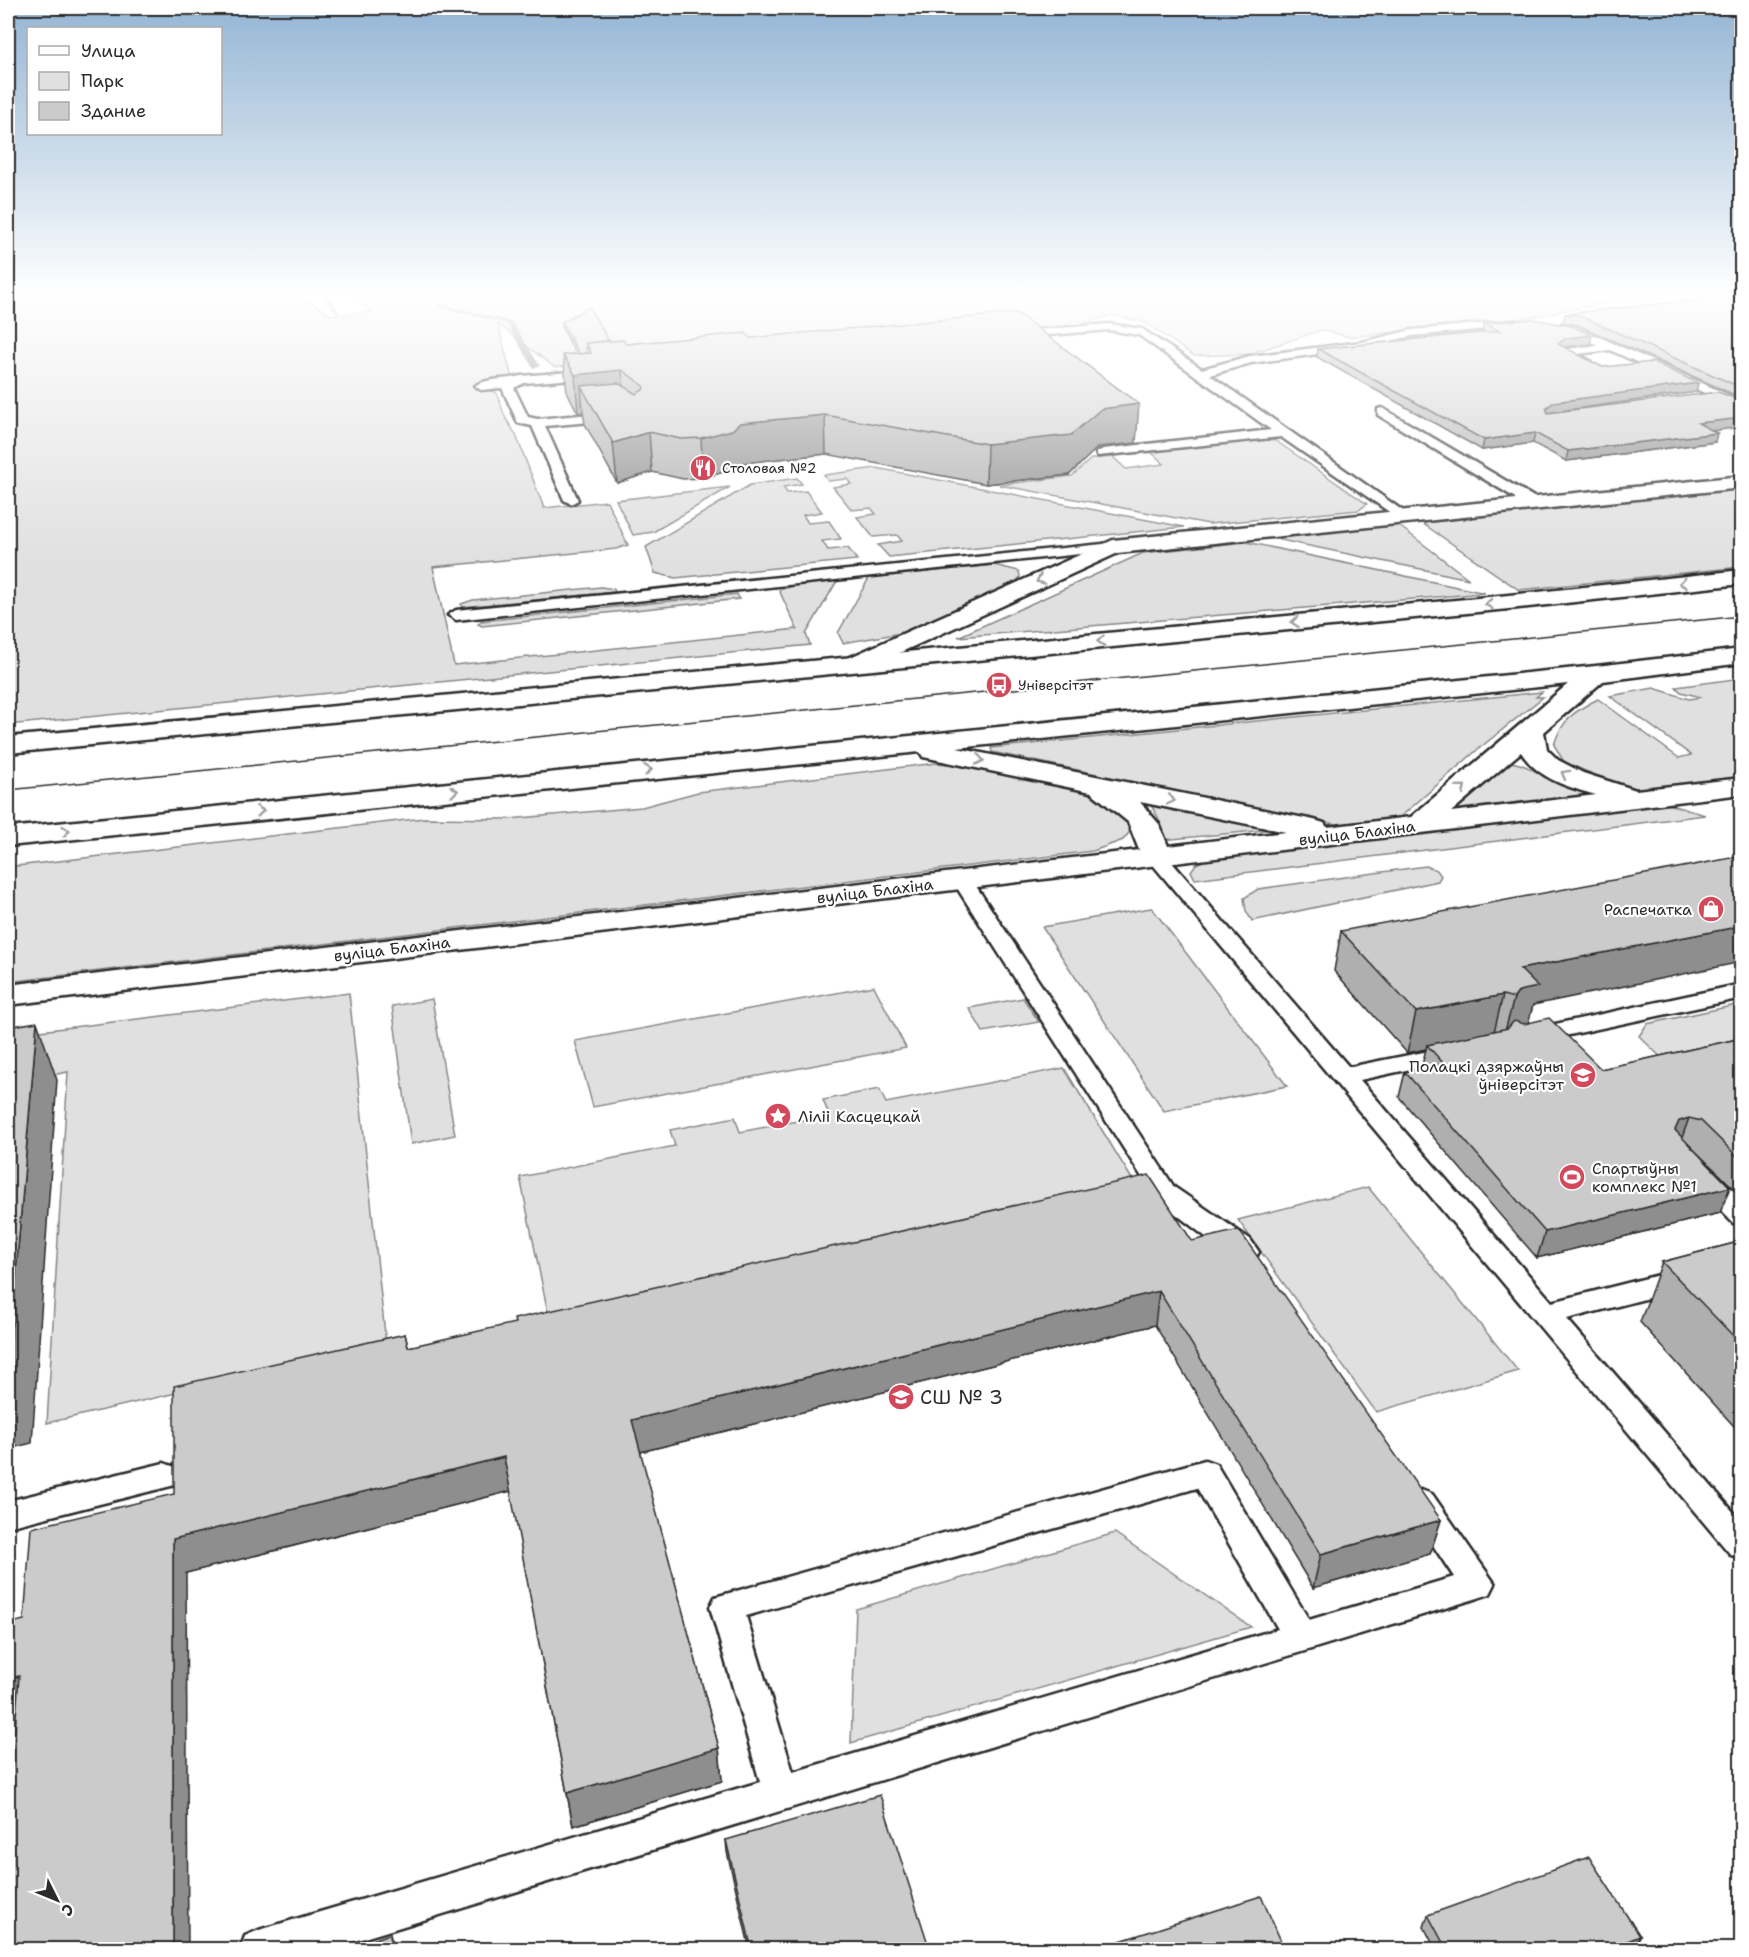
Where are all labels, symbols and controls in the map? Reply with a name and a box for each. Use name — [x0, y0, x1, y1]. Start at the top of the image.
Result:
legend — [27, 27, 222, 135]
text: Улица — [81, 39, 135, 63]
text: Парк — [81, 69, 124, 93]
text: Здание — [81, 99, 146, 123]
restaurant icon: Столовая №2 — [688, 453, 718, 483]
place label: Столовая №2 — [722, 459, 816, 477]
one-way arrow — [1036, 572, 1047, 584]
one-way arrow — [1679, 576, 1688, 589]
one-way arrow — [1485, 597, 1494, 610]
one-way arrow — [1291, 615, 1300, 628]
one-way arrow — [1097, 634, 1106, 647]
bus stop icon: Універсітэт — [984, 670, 1014, 700]
place label: Універсітэт — [1018, 676, 1094, 694]
one-way arrow — [974, 753, 984, 766]
one-way arrow — [643, 765, 652, 777]
one-way arrow — [1561, 770, 1571, 782]
one-way arrow — [1455, 784, 1466, 795]
one-way arrow — [449, 785, 458, 798]
one-way arrow — [1165, 792, 1175, 805]
one-way arrow — [255, 805, 264, 818]
street label: вуліца Блахіна — [1298, 815, 1417, 851]
one-way arrow — [61, 825, 70, 838]
street label: вуліца Блахіна — [816, 873, 935, 909]
shop icon: Распечатка — [1696, 894, 1726, 924]
place label: Распечатка — [1604, 899, 1692, 920]
street label: вуліца Блахіна — [333, 931, 452, 967]
place label: Полацкі дзяржаўны ўніверсітэт — [1409, 1056, 1565, 1095]
school or university icon: Полацкі дзяржаўны ўніверсітэт — [1568, 1060, 1598, 1090]
place icon: Ліліі Касцецкай — [763, 1101, 793, 1131]
place label: Ліліі Касцецкай — [798, 1106, 921, 1127]
place label: Спартыўны комплекс №1 — [1592, 1158, 1697, 1197]
sports icon: Спартыўны комплекс №1 — [1557, 1162, 1587, 1192]
school or university icon: СШ № 3 — [886, 1382, 916, 1412]
place label: СШ № 3 — [920, 1384, 1003, 1410]
north arrow — [27, 1870, 87, 1930]
text: С — [56, 1899, 79, 1921]

